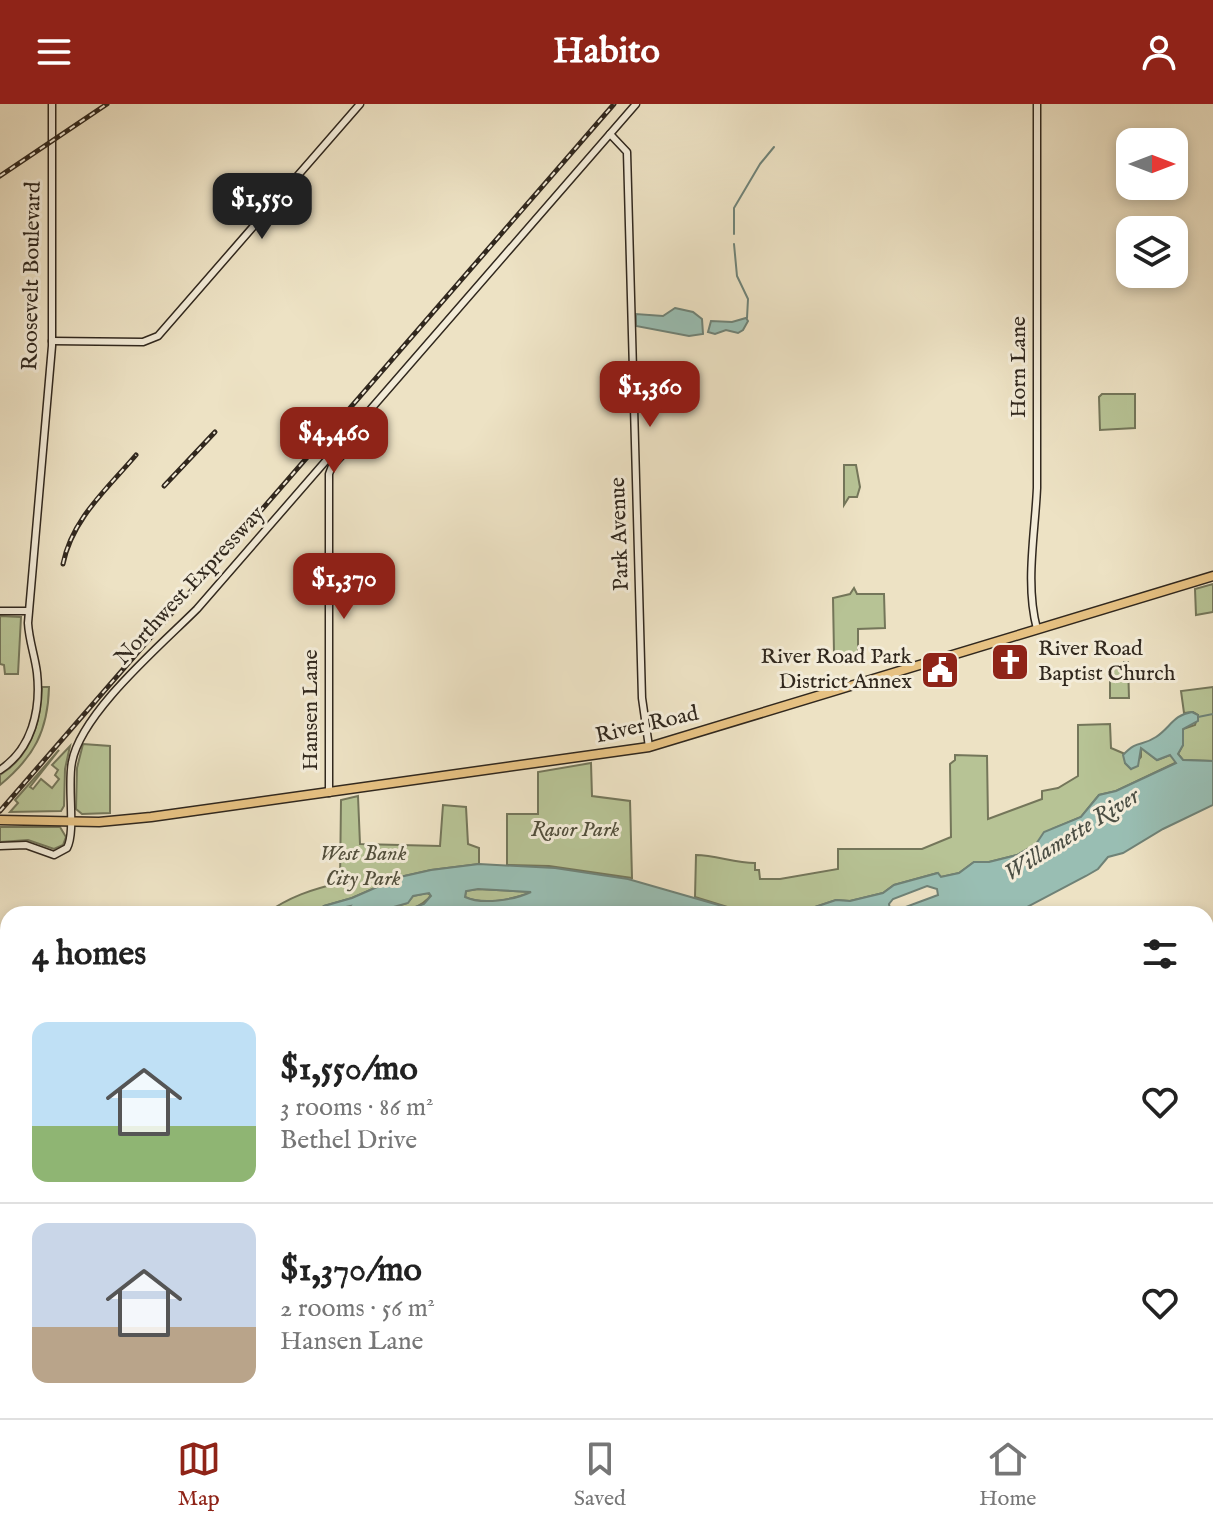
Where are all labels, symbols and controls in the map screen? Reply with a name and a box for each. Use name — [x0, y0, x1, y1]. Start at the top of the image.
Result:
text: Habito — [553, 29, 660, 75]
icon: menu — [32, 30, 76, 74]
icon: person — [1137, 30, 1181, 74]
north arrow — [1116, 128, 1188, 200]
map controls — [1116, 128, 1188, 288]
pin: $1,550 — [197, 173, 327, 241]
street label: Roosevelt Boulevard — [16, 181, 48, 371]
text: $1,550 — [231, 182, 293, 215]
button: layers — [1116, 216, 1188, 288]
street label: Horn Lane — [1005, 316, 1033, 418]
pin: $1,360 — [585, 361, 715, 429]
text: $1,360 — [618, 370, 682, 403]
pin: $4,460 — [269, 407, 399, 475]
text: $4,460 — [298, 416, 370, 449]
street label: Park Avenue — [604, 477, 636, 591]
street label: Northwest Expressway — [109, 500, 271, 672]
pin: $1,370 — [279, 553, 409, 621]
text: $1,370 — [311, 562, 377, 595]
place label: River Road Baptist Church — [1038, 635, 1176, 688]
church icon: River Road Baptist Church — [989, 641, 1031, 683]
place label: River Road Park District Annex — [761, 643, 912, 696]
street label: Hansen Lane — [297, 649, 325, 771]
public building icon: River Road Park District Annex — [919, 649, 961, 691]
street label: River Road — [593, 700, 701, 750]
water label: Willamette River — [998, 780, 1147, 889]
park label: Rasor Park — [531, 816, 619, 844]
park label: West Bank City Park — [320, 840, 407, 893]
icon: filters — [1138, 932, 1182, 976]
text: 4 homes — [32, 933, 146, 976]
text: $1,550/mo — [280, 1048, 418, 1091]
icon: home — [96, 1054, 192, 1150]
icon: heart — [1138, 1080, 1182, 1124]
text: 3 rooms · 86 m² — [280, 1091, 433, 1124]
text: Bethel Drive — [280, 1124, 417, 1157]
text: $1,370/mo — [280, 1249, 422, 1292]
icon: home — [96, 1255, 192, 1351]
icon: heart — [1138, 1281, 1182, 1325]
text: 2 rooms · 56 m² — [280, 1292, 435, 1325]
text: Hansen Lane — [280, 1325, 424, 1358]
tab: Map — [177, 1437, 221, 1513]
tab: Saved — [574, 1437, 626, 1513]
tab: Home — [979, 1437, 1036, 1513]

